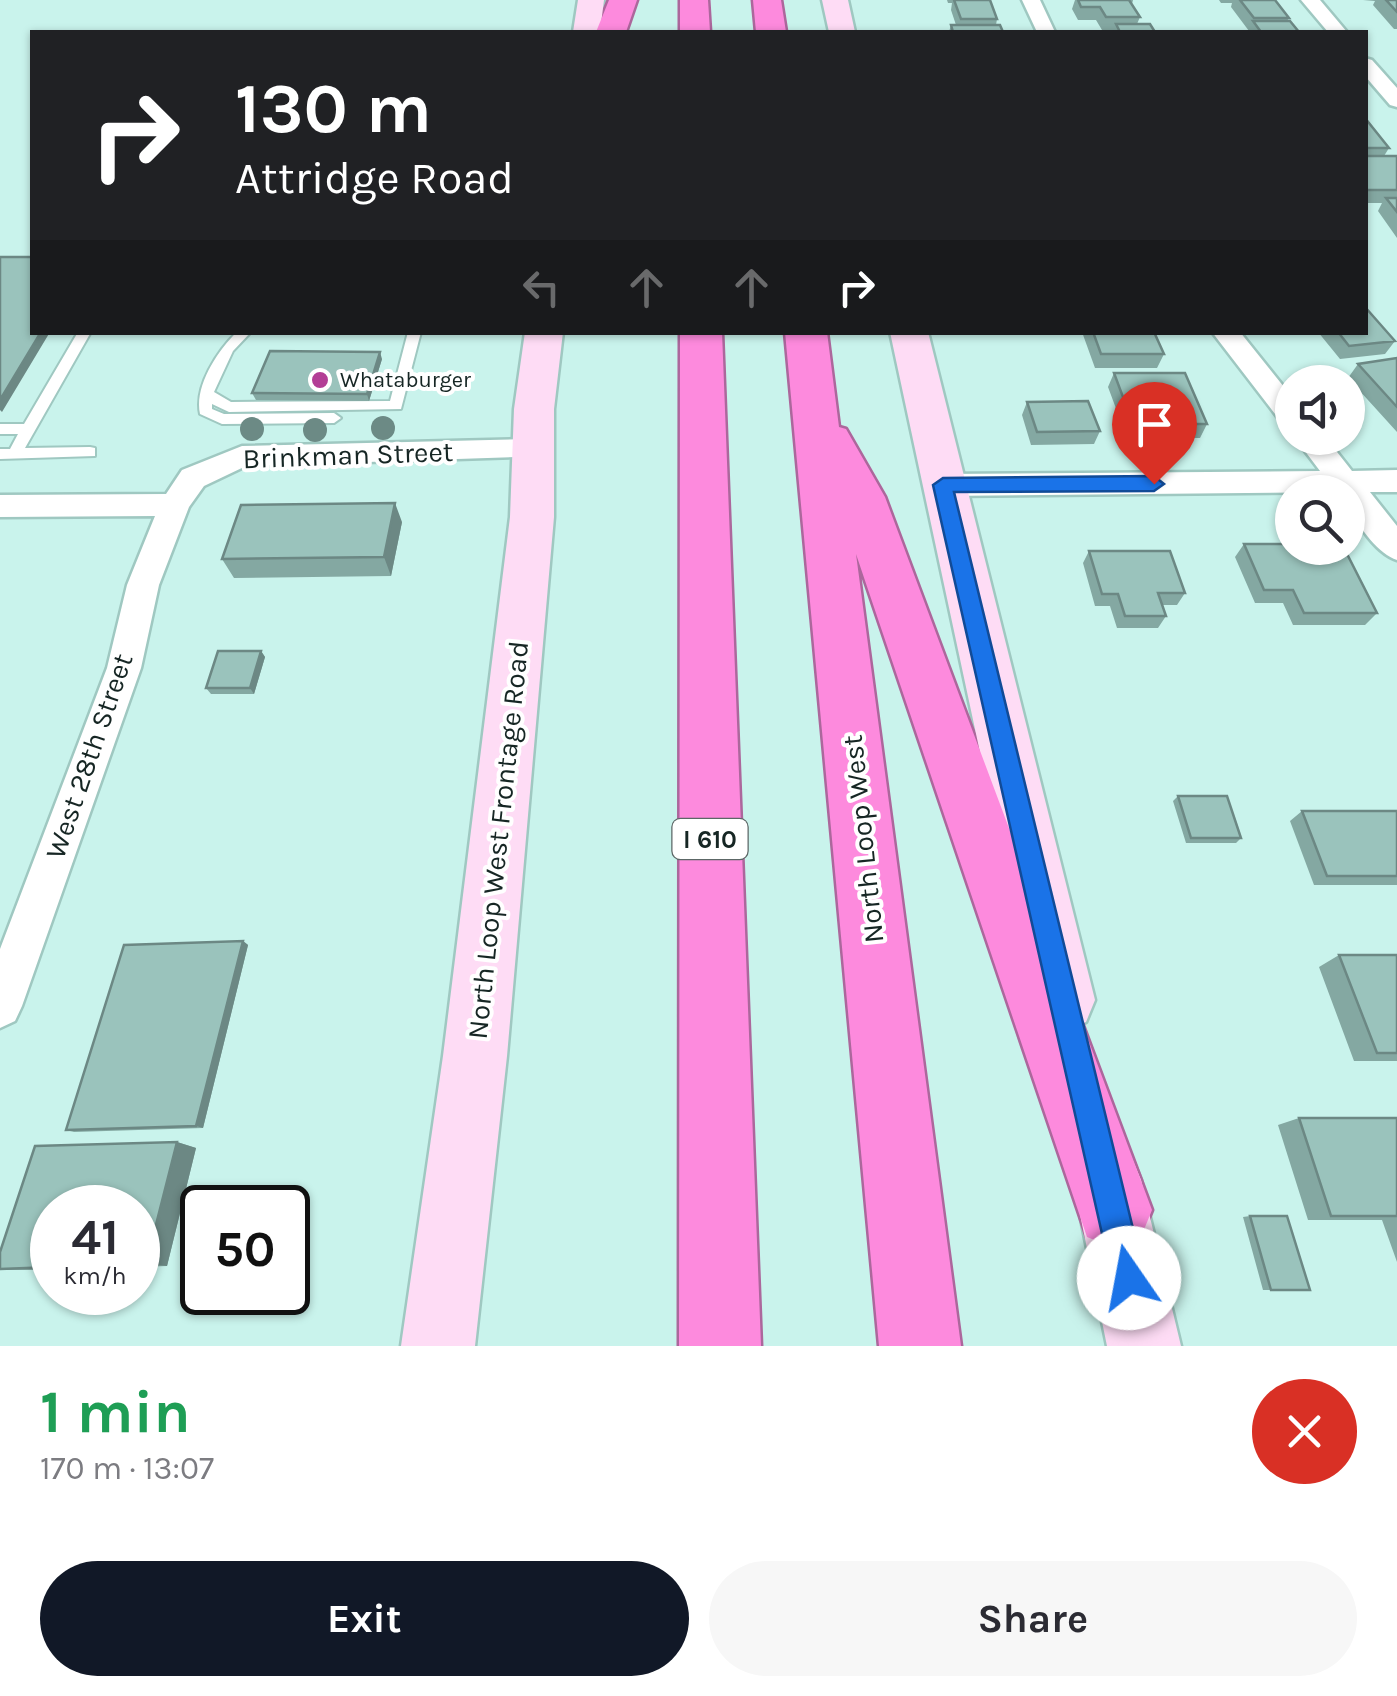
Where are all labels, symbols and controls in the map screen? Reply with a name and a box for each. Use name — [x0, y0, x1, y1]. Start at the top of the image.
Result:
text: 130 m — [235, 68, 432, 150]
icon: right — [70, 70, 200, 200]
text: Attridge Road — [235, 152, 514, 204]
icon: left — [514, 260, 569, 315]
icon: ahead — [619, 260, 674, 315]
icon: ahead — [724, 260, 779, 315]
icon: right — [829, 260, 884, 315]
map controls — [1275, 365, 1365, 565]
button: sound — [1275, 365, 1365, 455]
place label: Whataburger — [340, 367, 471, 393]
marker: Whataburger — [309, 369, 331, 391]
pin — [1112, 382, 1197, 485]
icon: arrive — [1127, 397, 1182, 452]
street label: Brinkman Street — [242, 435, 454, 475]
button: search — [1275, 475, 1365, 565]
street label: North Loop West Frontage Road — [461, 639, 535, 1041]
street label: West 28th Street — [38, 649, 140, 863]
street label: North Loop West — [836, 733, 890, 945]
road number: I 610 — [672, 819, 748, 859]
speed limit sign: 50 — [180, 1185, 310, 1315]
text: 41 — [71, 1208, 119, 1267]
position arrow — [1077, 1226, 1181, 1330]
text: km/h — [63, 1261, 127, 1290]
text: 1 min — [40, 1377, 191, 1447]
button: close — [1252, 1379, 1357, 1484]
text: 170 m · 13:07 — [40, 1450, 214, 1487]
button: Exit — [40, 1561, 689, 1676]
button: Share — [709, 1561, 1357, 1676]

